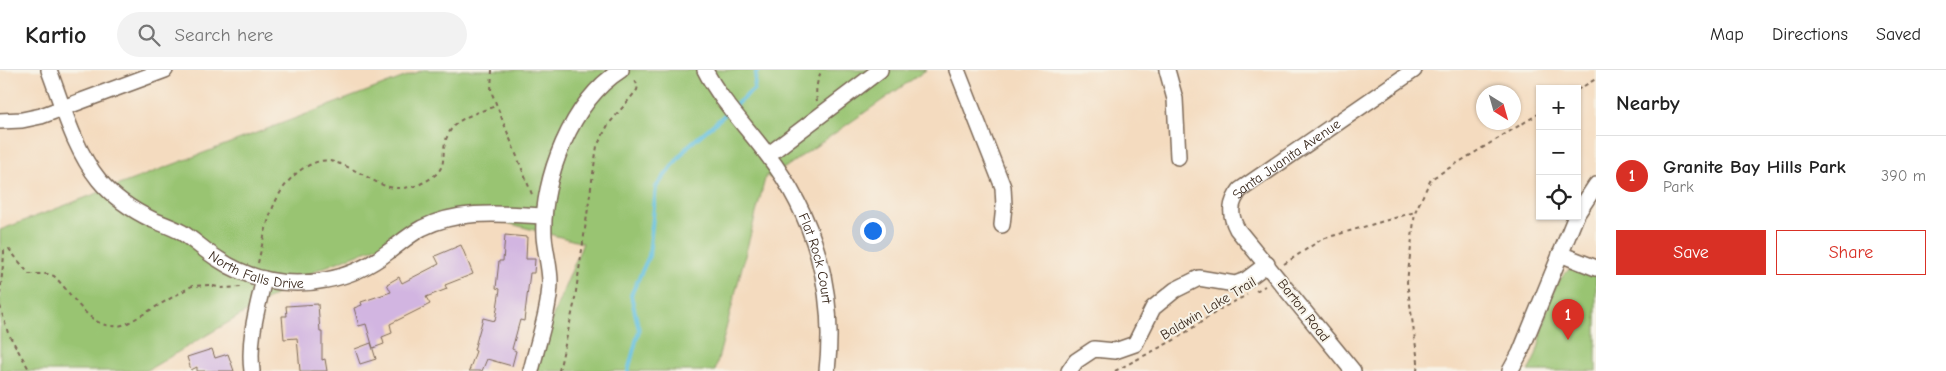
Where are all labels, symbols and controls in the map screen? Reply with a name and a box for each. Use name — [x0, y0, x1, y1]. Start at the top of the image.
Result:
search box — [117, 12, 467, 57]
text: Kartio — [25, 21, 87, 49]
icon: search — [135, 21, 163, 49]
text: Search here — [175, 24, 273, 46]
text: Map — [1710, 24, 1744, 45]
text: Directions — [1772, 24, 1848, 45]
text: Saved — [1876, 24, 1921, 45]
north arrow — [1476, 85, 1521, 130]
map controls — [1536, 85, 1581, 220]
button: + — [1536, 85, 1581, 130]
text: Nearby — [1616, 91, 1680, 115]
street label: Santa Juanita Avenue — [1229, 115, 1344, 202]
button: − — [1536, 130, 1581, 175]
text: Granite Bay Hills Park — [1663, 156, 1846, 178]
text: 1 — [1629, 167, 1635, 185]
text: 390 m — [1881, 167, 1926, 185]
button: locate — [1536, 175, 1581, 220]
text: Park — [1663, 178, 1694, 196]
street label: Flat Rock Court — [795, 210, 835, 306]
your location — [860, 218, 886, 244]
button: Save — [1616, 230, 1766, 275]
button: Share — [1776, 230, 1926, 275]
street label: North Falls Drive — [205, 247, 304, 292]
street label: Baldwin Lake Trail — [1157, 273, 1259, 344]
street label: Barton Road — [1274, 275, 1333, 345]
pin: 1 — [1552, 299, 1584, 340]

